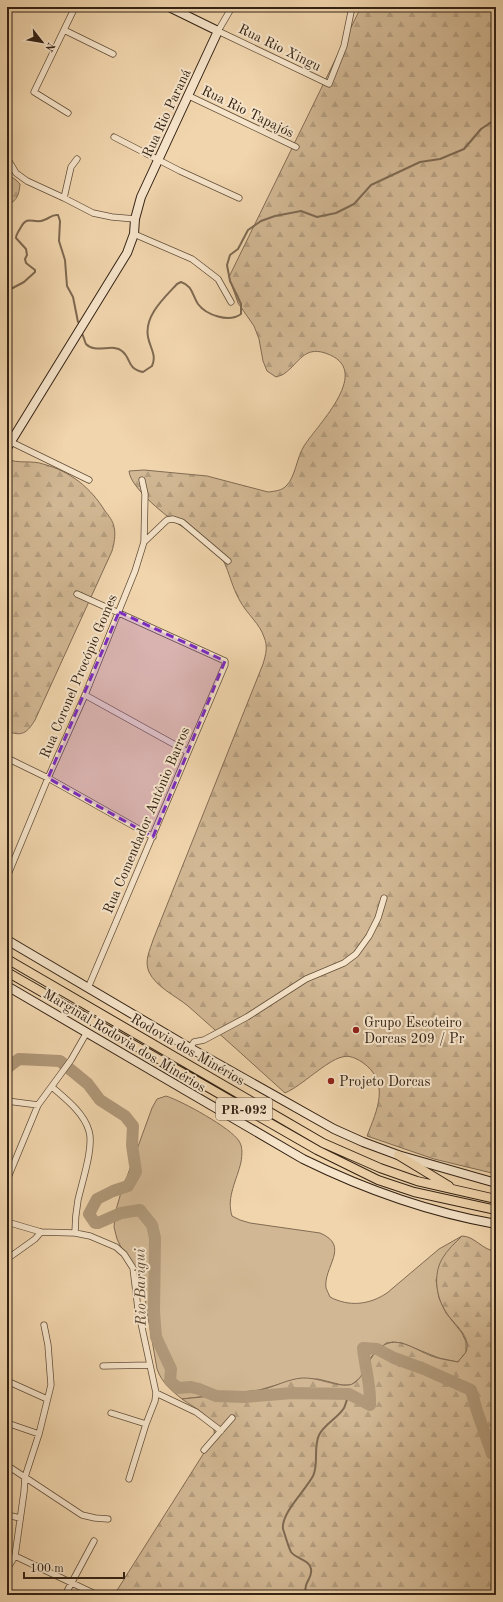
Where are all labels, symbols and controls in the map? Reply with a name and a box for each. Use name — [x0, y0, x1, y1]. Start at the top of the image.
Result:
north arrow — [22, 22, 62, 62]
street label: Rua Rio Xingu — [236, 22, 323, 74]
text: N — [42, 40, 56, 53]
street label: Rua Rio Paraná — [140, 67, 194, 160]
street label: Rua Rio Tapajós — [199, 84, 296, 140]
street label: Rua Coronel Procópio Gomes — [38, 592, 120, 761]
street label: Rua Comendador Antônio Barros — [101, 725, 193, 916]
street label: Marginal Rodovia dos Minérios — [41, 985, 209, 1095]
street label: Rodovia dos Minérios — [128, 1009, 248, 1089]
place label: Grupo Escoteiro Dorcas 209 / Pr — [364, 1016, 465, 1046]
marker: Grupo Escoteiro Dorcas 209 / Pr — [351, 1025, 361, 1035]
place label: Projeto Dorcas — [339, 1075, 431, 1089]
marker: Projeto Dorcas — [326, 1076, 336, 1086]
road number: PR-092 — [216, 1098, 272, 1120]
water label: Rio Barigui — [133, 1248, 150, 1327]
scale bar — [24, 1554, 124, 1580]
text: 100 m — [30, 1563, 64, 1575]

